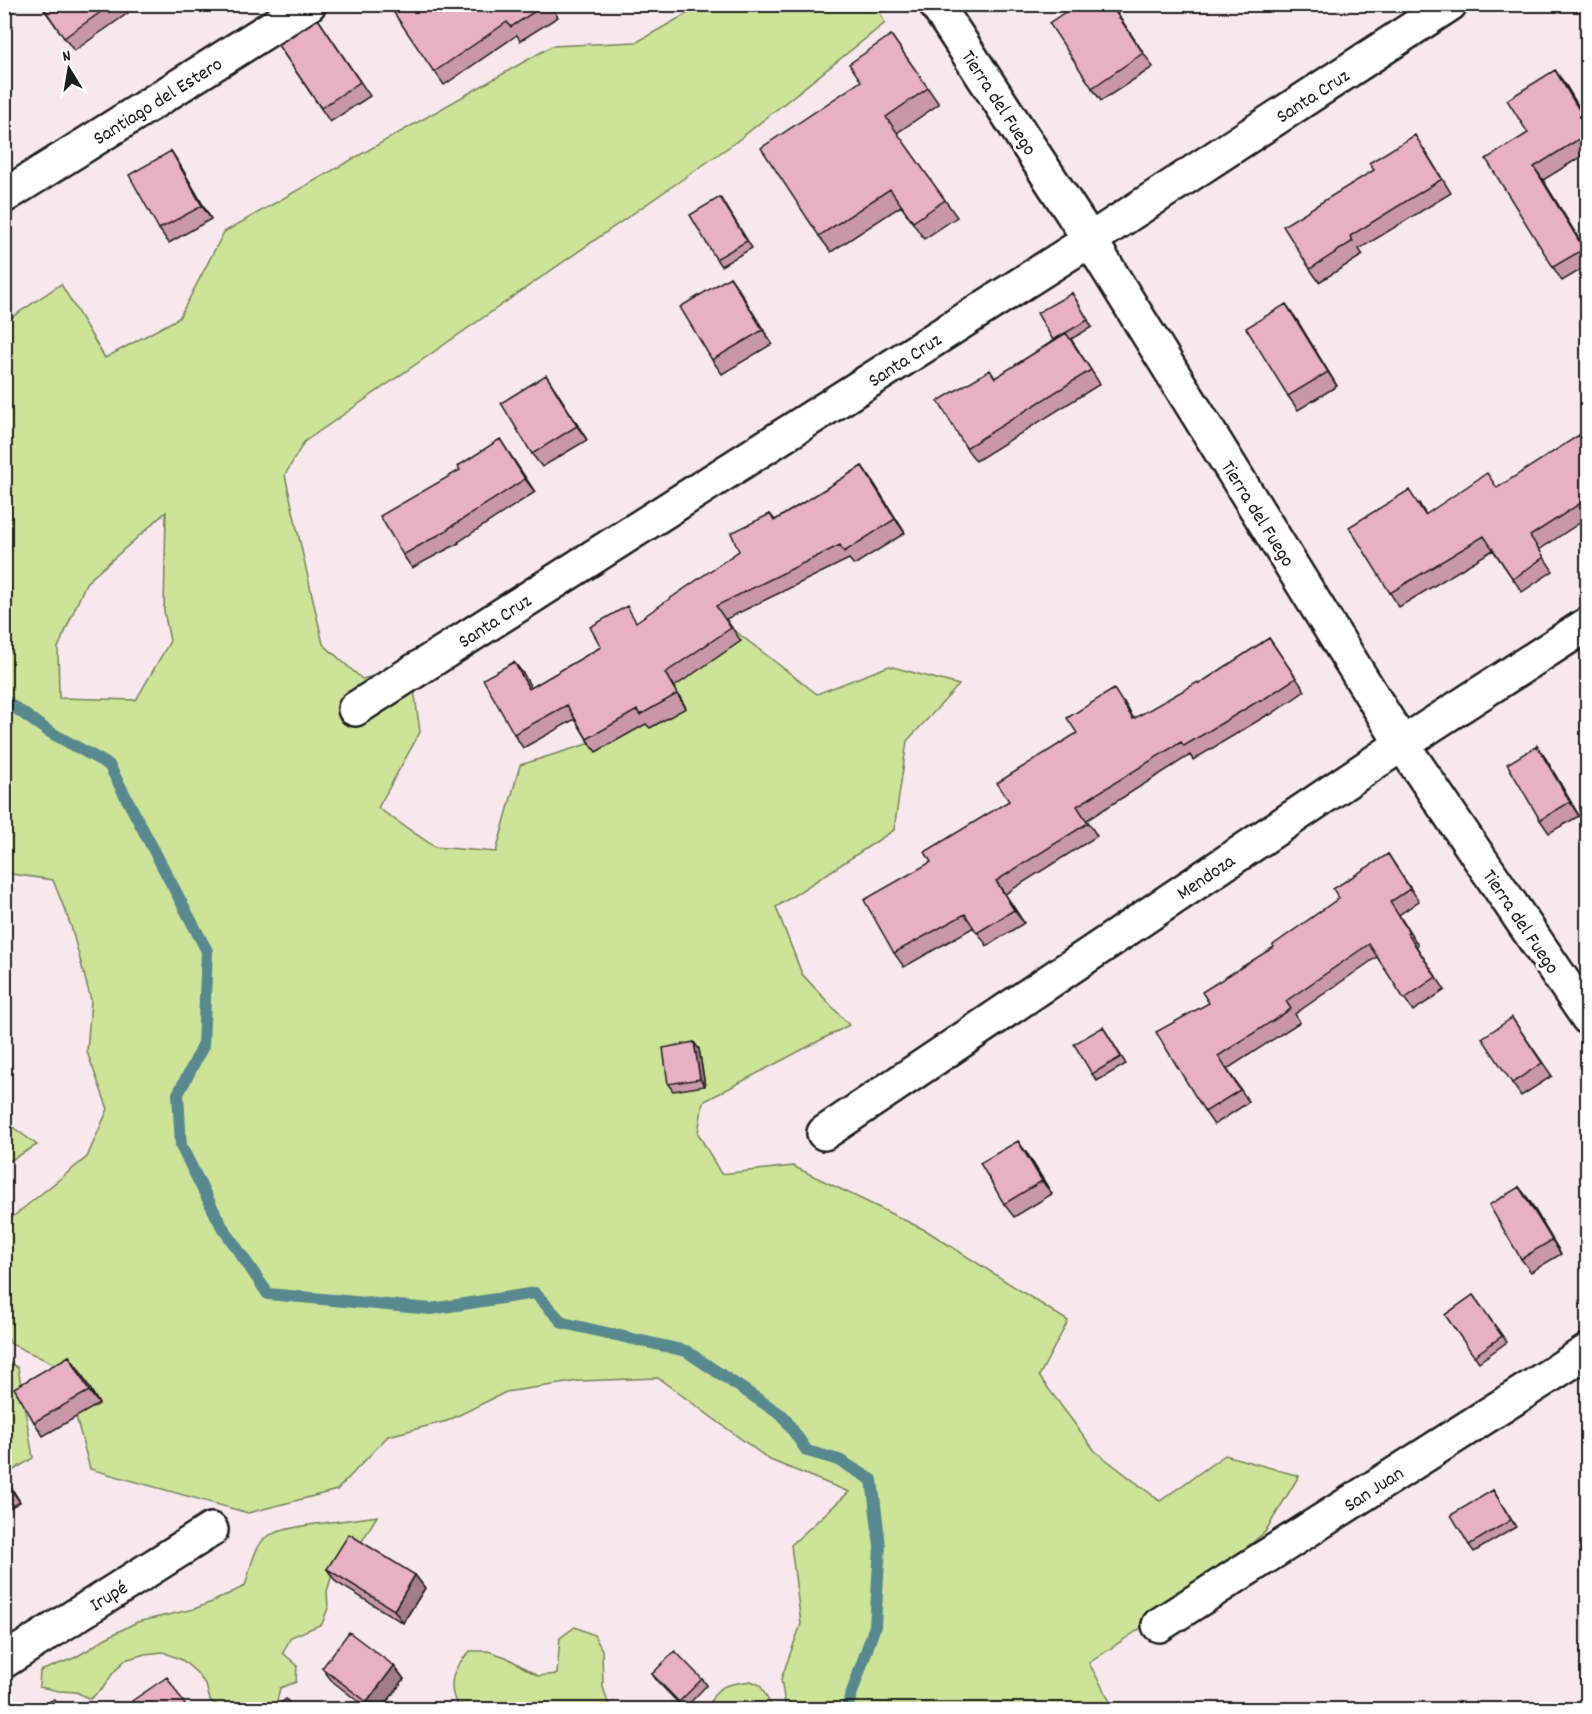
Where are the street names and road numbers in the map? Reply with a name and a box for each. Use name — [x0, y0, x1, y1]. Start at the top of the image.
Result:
street label: Tierra del Fuego — [953, 45, 1042, 162]
street label: Santiago del Estero — [89, 52, 229, 154]
street label: Santa Cruz — [1271, 63, 1356, 132]
street label: Santa Cruz — [863, 327, 948, 396]
street label: Tierra del Fuego — [1213, 456, 1300, 573]
street label: Santa Cruz — [453, 588, 538, 657]
street label: Mendoza — [1172, 848, 1242, 908]
street label: Tierra del Fuego — [1474, 865, 1565, 981]
street label: San Juan — [1339, 1461, 1410, 1520]
street label: Irupé — [85, 1575, 134, 1620]

